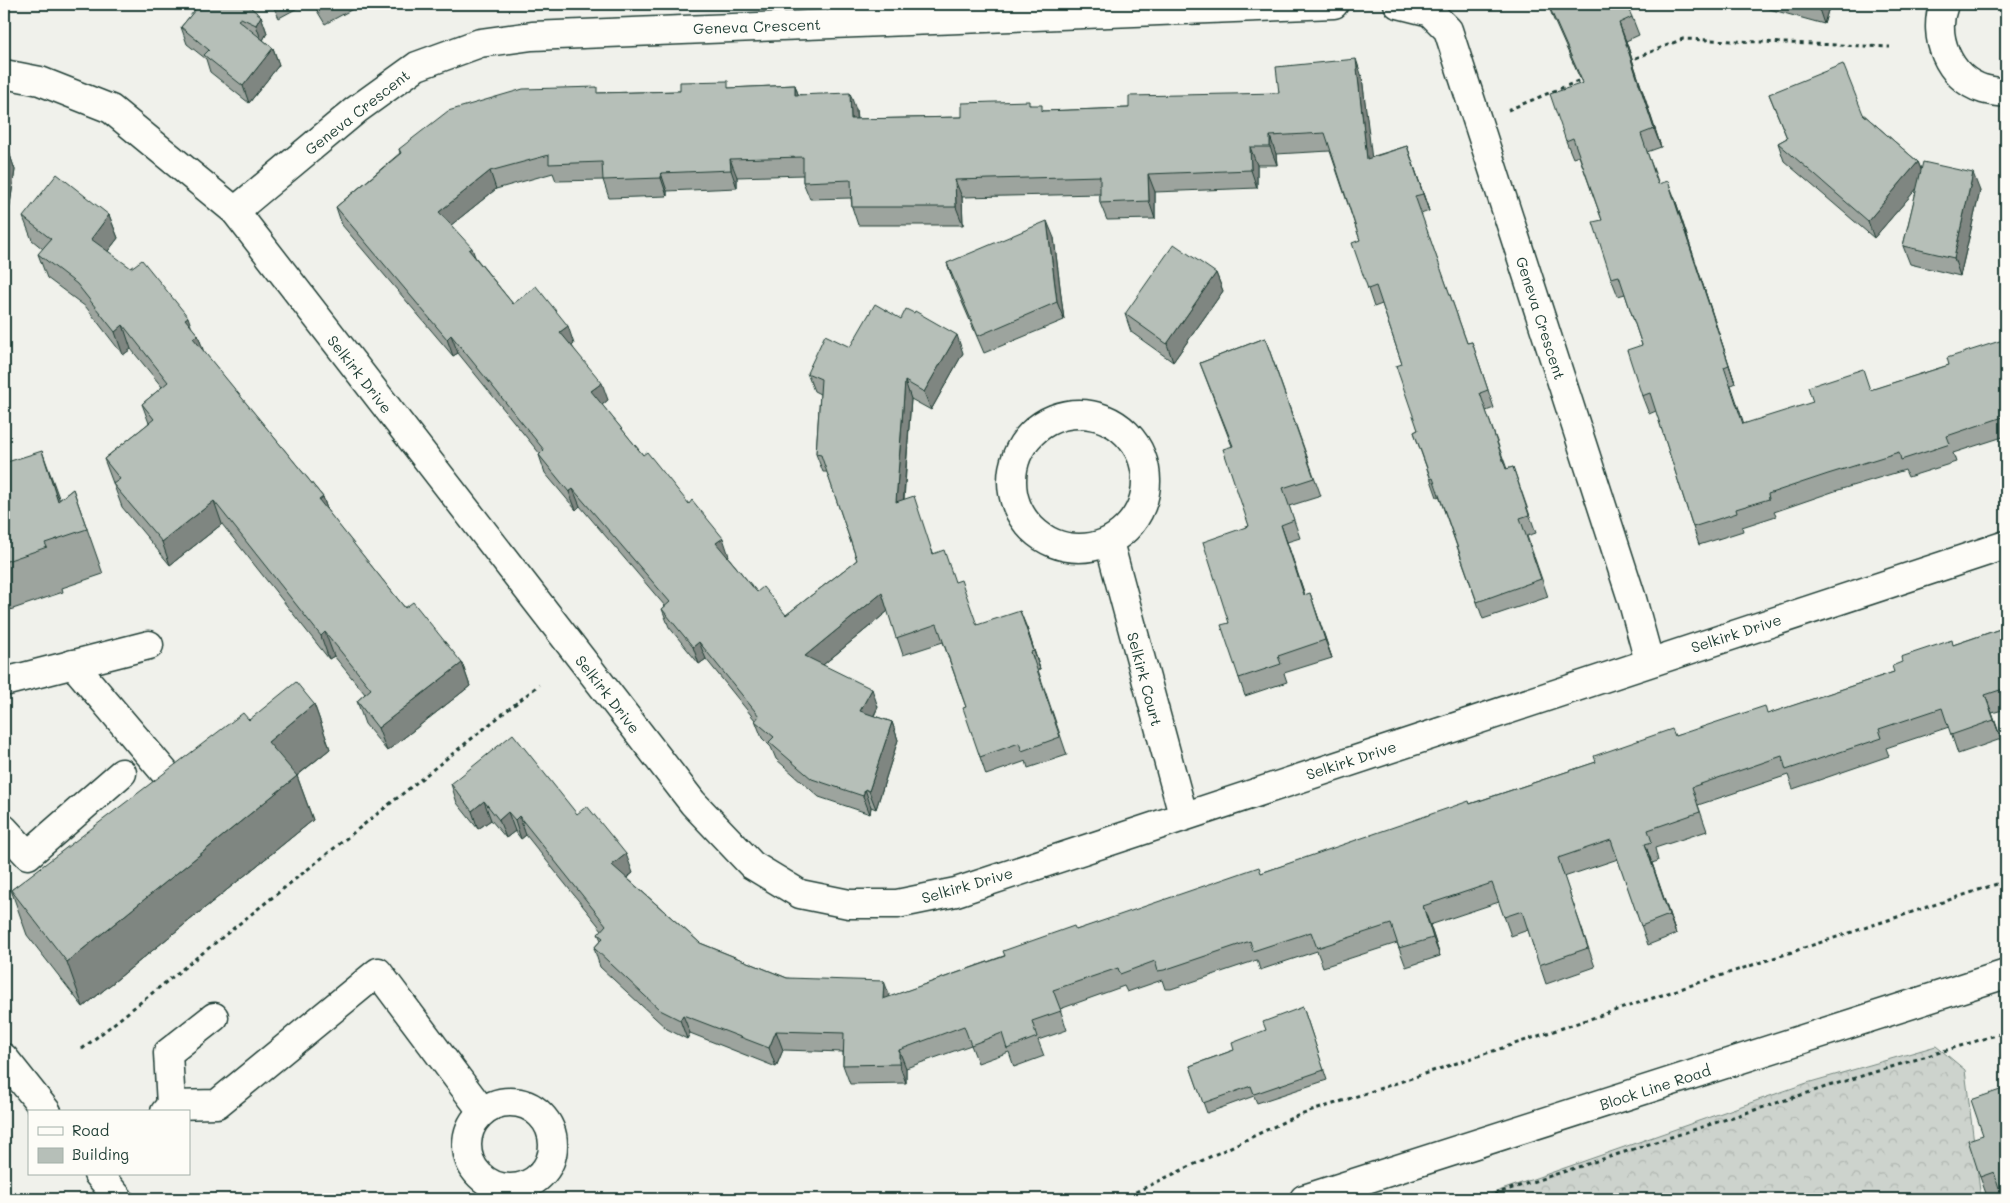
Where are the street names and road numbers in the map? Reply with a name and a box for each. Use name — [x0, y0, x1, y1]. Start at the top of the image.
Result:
street label: Geneva Crescent — [693, 14, 821, 38]
street label: Geneva Crescent — [300, 65, 414, 159]
street label: Geneva Crescent — [1512, 254, 1570, 382]
street label: Selkirk Drive — [323, 331, 397, 417]
street label: Selkirk Drive — [1688, 609, 1784, 657]
street label: Selkirk Court — [1123, 630, 1167, 728]
street label: Selkirk Drive — [571, 651, 645, 737]
street label: Selkirk Drive — [1303, 736, 1399, 784]
street label: Selkirk Drive — [919, 862, 1015, 908]
street label: Block Line Road — [1597, 1060, 1713, 1114]

